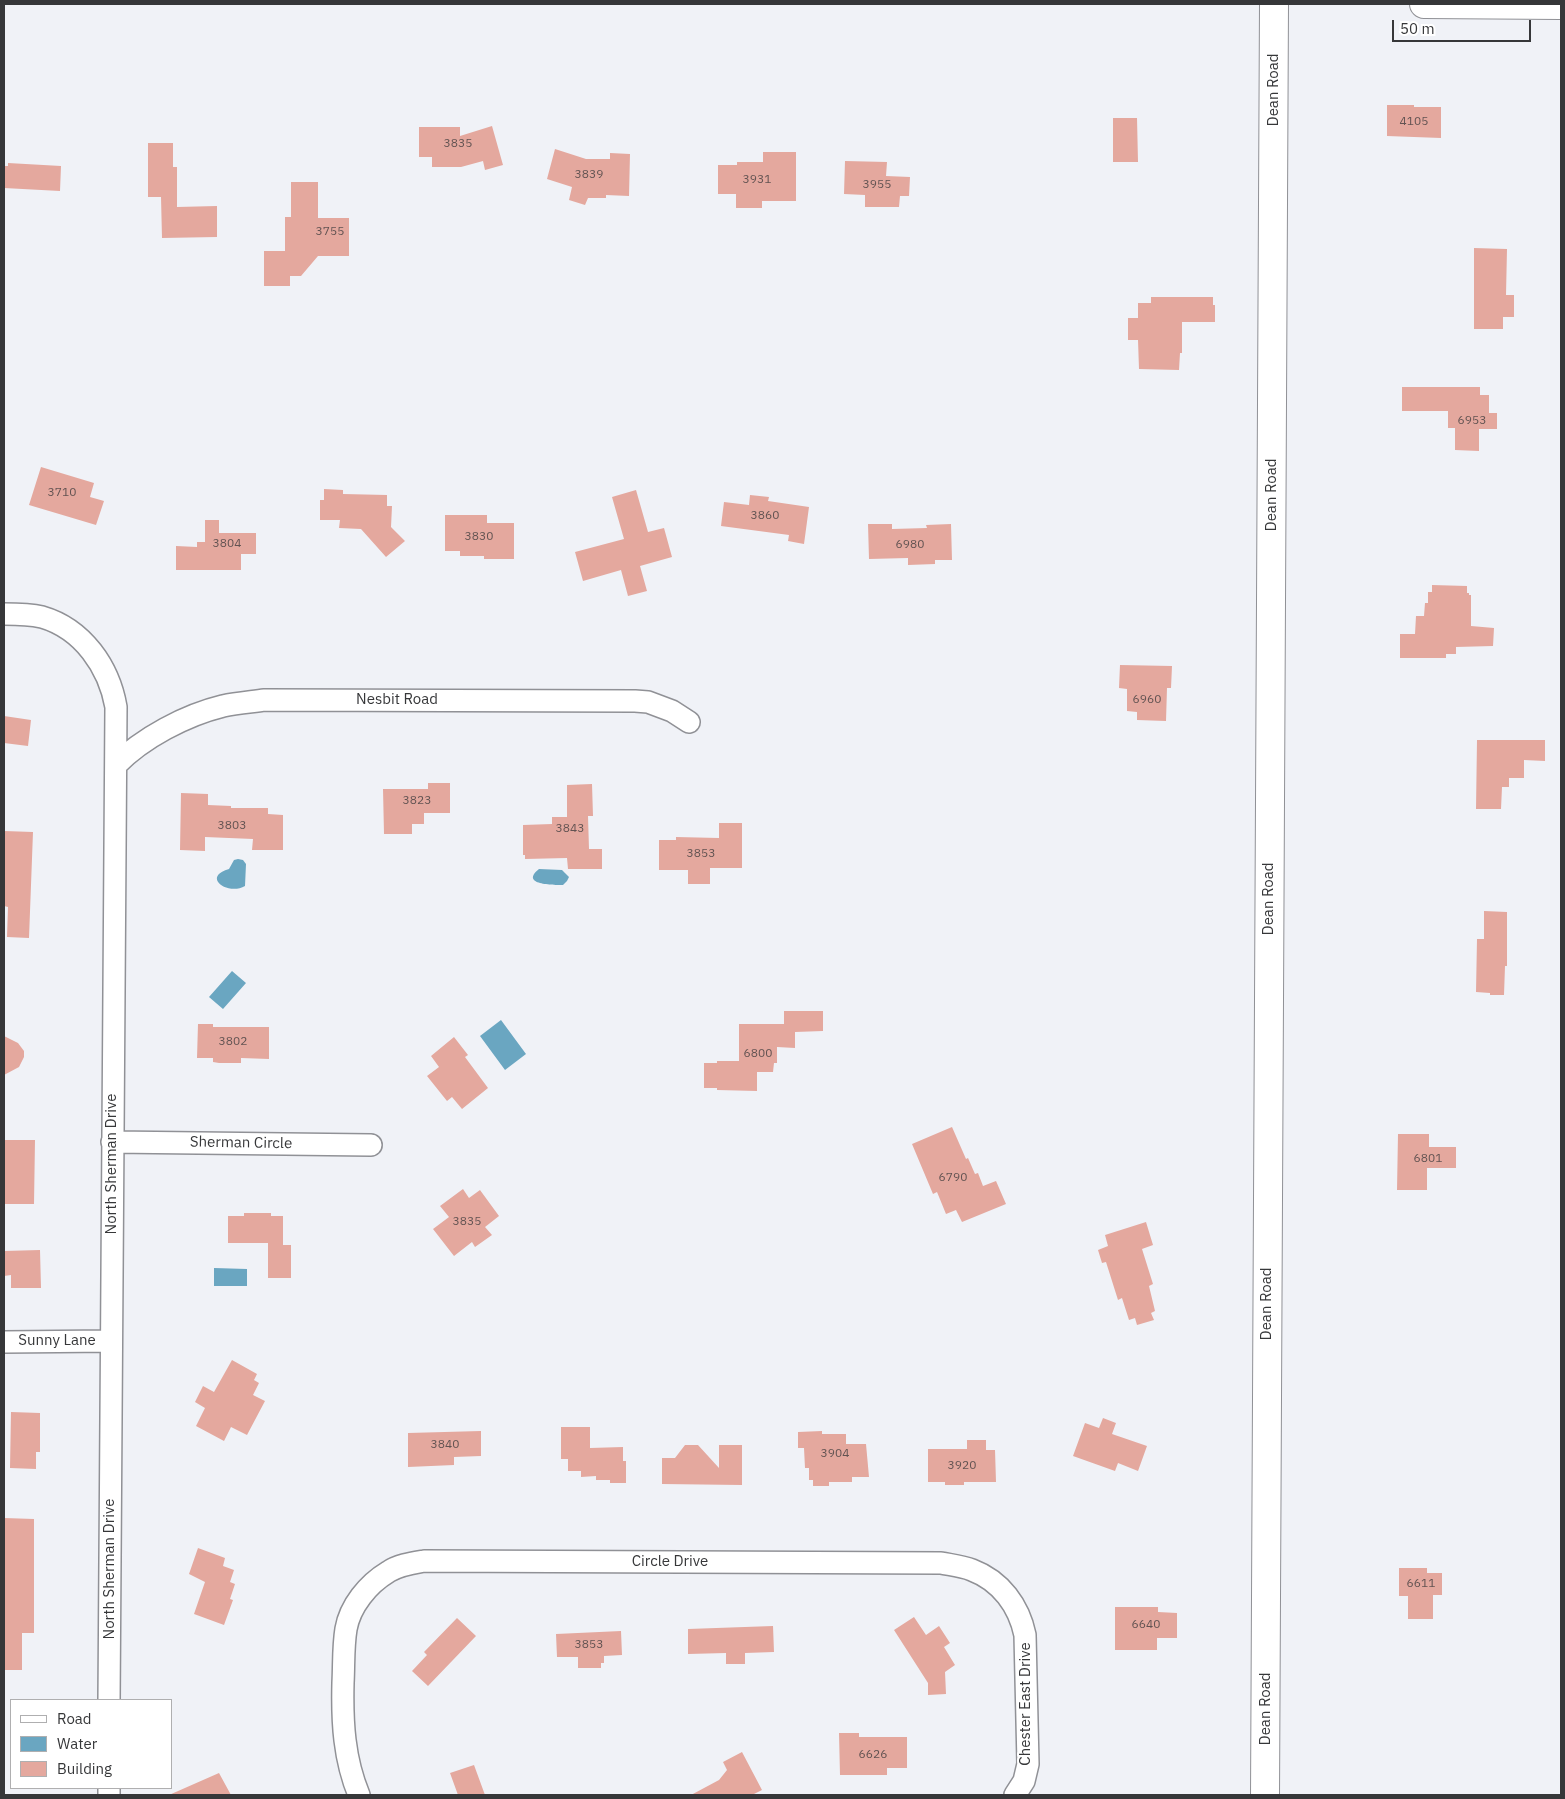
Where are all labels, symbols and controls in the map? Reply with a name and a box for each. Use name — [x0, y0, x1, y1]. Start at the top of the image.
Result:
scale bar — [1395, 10, 1534, 42]
text: 50 m — [1400, 19, 1435, 38]
street label: Dean Road — [1265, 54, 1283, 126]
house number: 4105 — [1400, 115, 1428, 129]
house number: 3835 — [444, 137, 472, 151]
house number: 3839 — [575, 168, 603, 182]
house number: 3931 — [743, 173, 771, 187]
house number: 3955 — [863, 178, 891, 192]
house number: 3755 — [316, 225, 344, 239]
house number: 6953 — [1458, 414, 1486, 428]
street label: Dean Road — [1263, 459, 1281, 531]
house number: 3710 — [48, 486, 76, 500]
house number: 3860 — [751, 509, 779, 523]
house number: 3830 — [465, 530, 493, 544]
house number: 3804 — [213, 537, 241, 551]
house number: 6980 — [896, 538, 924, 552]
street label: Nesbit Road — [356, 691, 438, 709]
house number: 6960 — [1133, 693, 1161, 707]
house number: 3823 — [403, 794, 431, 808]
house number: 3803 — [218, 819, 246, 833]
house number: 3843 — [556, 822, 584, 836]
house number: 3853 — [687, 847, 715, 861]
street label: Dean Road — [1260, 863, 1278, 935]
house number: 3802 — [219, 1035, 247, 1049]
house number: 6800 — [744, 1047, 772, 1061]
street label: North Sherman Drive — [103, 1094, 121, 1234]
street label: Sherman Circle — [190, 1133, 292, 1153]
house number: 6801 — [1414, 1152, 1442, 1166]
house number: 6790 — [939, 1171, 967, 1185]
house number: 3835 — [453, 1215, 481, 1229]
street label: Dean Road — [1258, 1268, 1276, 1340]
street label: Sunny Lane — [18, 1332, 96, 1350]
house number: 3840 — [431, 1438, 459, 1452]
house number: 3904 — [821, 1447, 849, 1461]
house number: 3920 — [948, 1459, 976, 1473]
street label: North Sherman Drive — [101, 1499, 119, 1639]
street label: Circle Drive — [632, 1553, 708, 1571]
house number: 6611 — [1407, 1577, 1435, 1591]
house number: 6640 — [1132, 1618, 1160, 1632]
house number: 3853 — [575, 1638, 603, 1652]
street label: Chester East Drive — [1017, 1642, 1035, 1766]
street label: Dean Road — [1257, 1673, 1275, 1745]
legend — [10, 1699, 172, 1789]
text: Road — [57, 1709, 92, 1728]
text: Water — [57, 1734, 97, 1753]
house number: 6626 — [859, 1748, 887, 1762]
text: Building — [57, 1759, 112, 1778]

